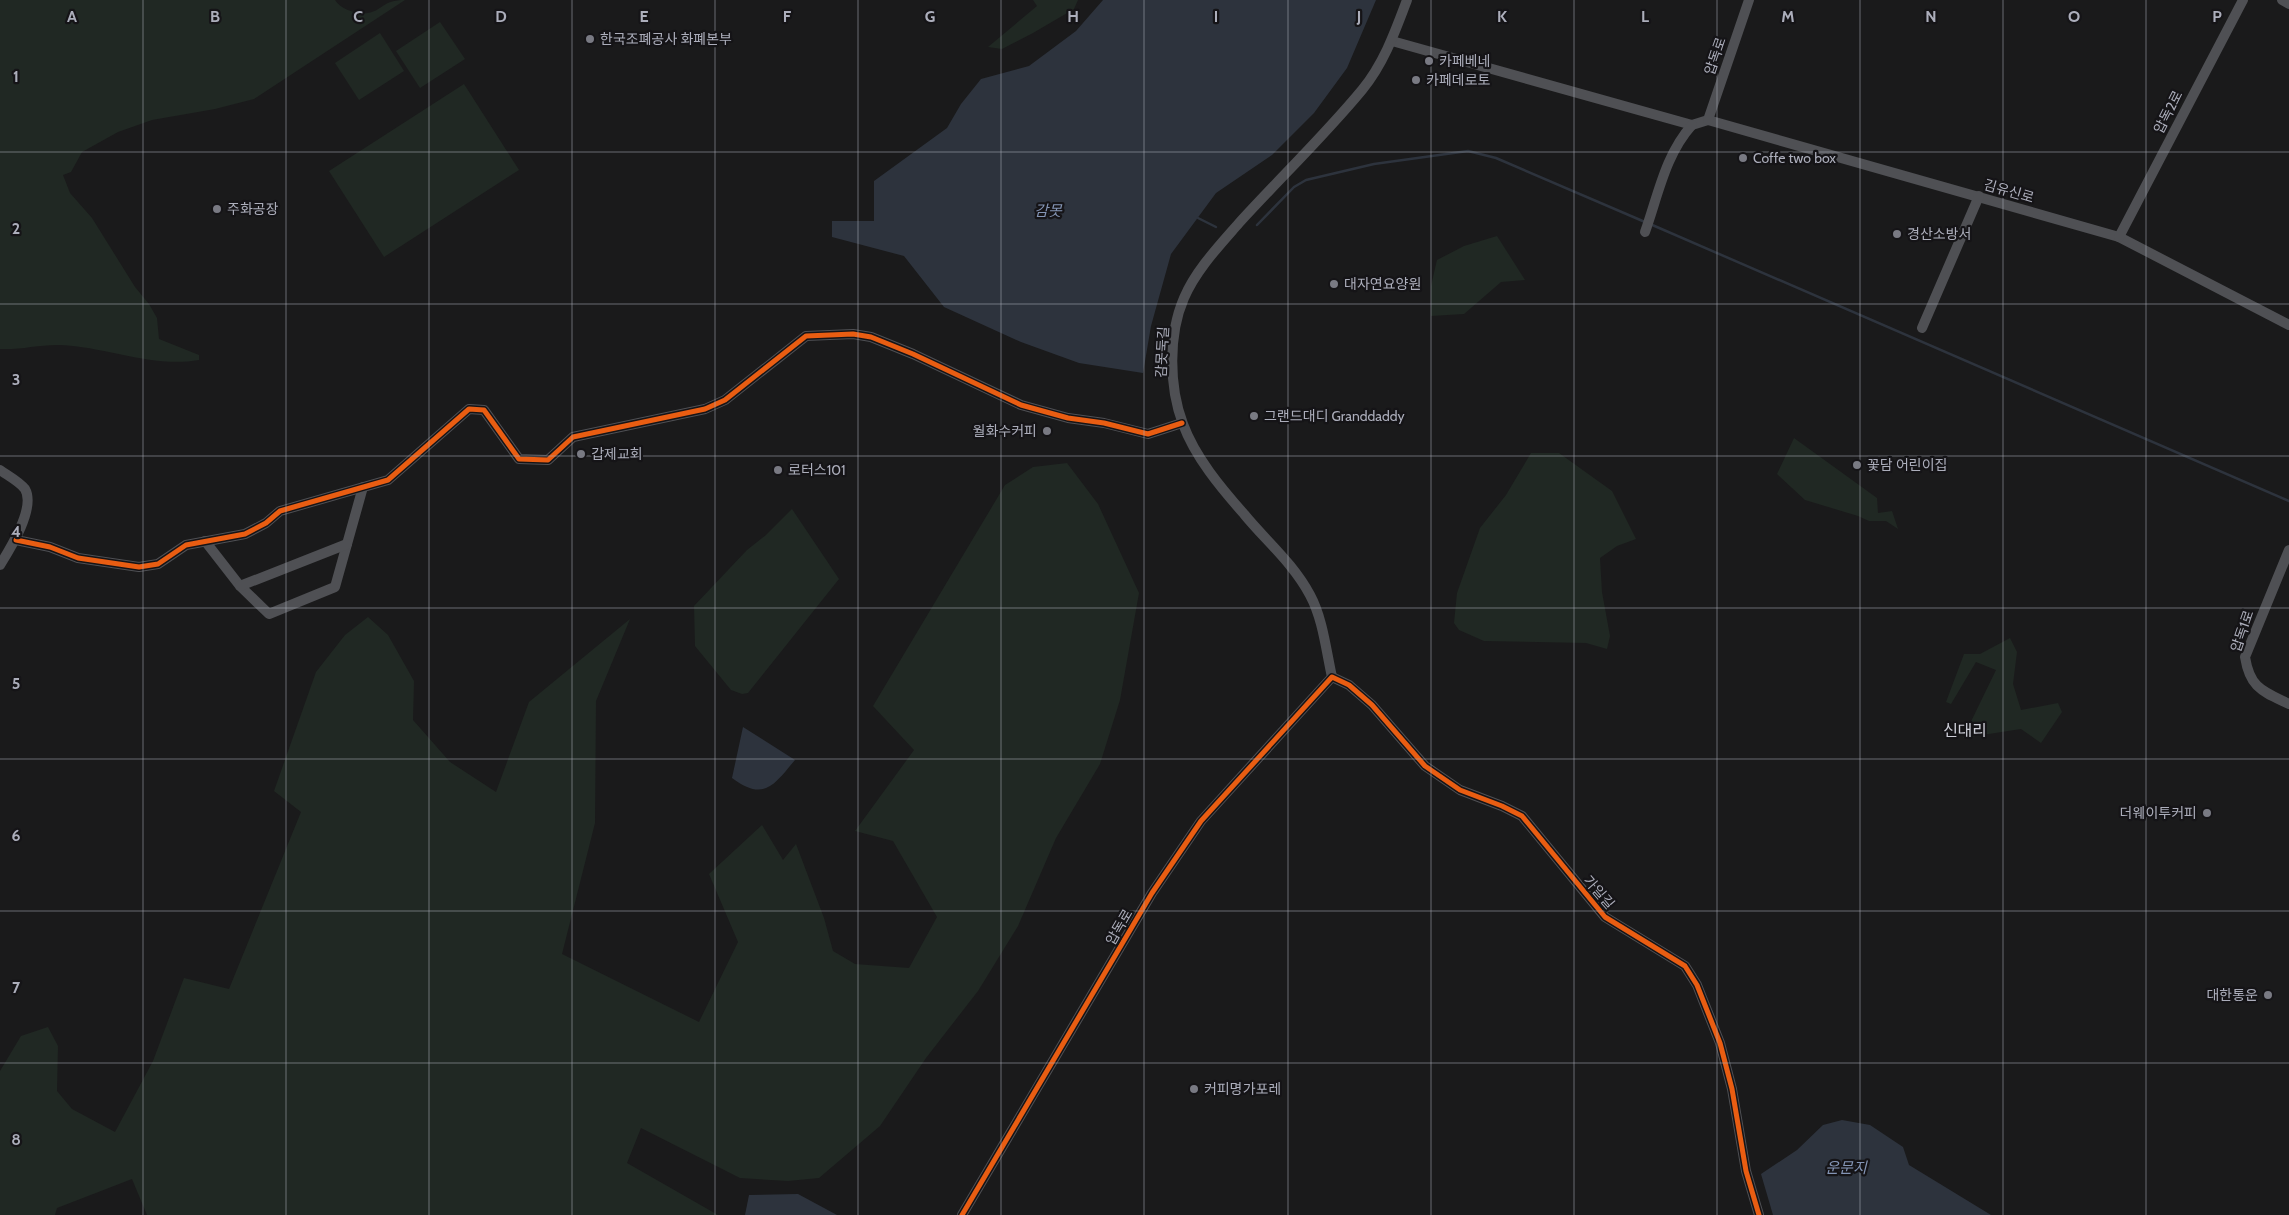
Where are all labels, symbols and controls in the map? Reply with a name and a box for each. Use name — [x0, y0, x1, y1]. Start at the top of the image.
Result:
text: A — [67, 7, 77, 26]
text: B — [210, 7, 220, 26]
text: C — [353, 7, 363, 26]
text: D — [495, 7, 507, 26]
text: E — [639, 7, 649, 26]
text: F — [783, 7, 792, 26]
text: G — [925, 7, 935, 26]
text: H — [1067, 7, 1079, 26]
text: I — [1214, 7, 1218, 26]
text: J — [1356, 7, 1361, 26]
text: K — [1497, 7, 1507, 26]
text: L — [1641, 7, 1649, 26]
text: M — [1781, 7, 1795, 26]
text: N — [1925, 7, 1937, 26]
text: O — [2068, 7, 2080, 26]
text: P — [2212, 7, 2222, 26]
place label: 한국조폐공사 화폐본부 — [600, 30, 732, 48]
marker: 한국조폐공사 화폐본부 — [584, 33, 596, 45]
street label: 압독로 — [1700, 35, 1730, 77]
place label: 카페베네 — [1439, 52, 1491, 70]
marker: 카페베네 — [1423, 55, 1435, 67]
text: 1 — [13, 67, 19, 86]
place label: 카페데로토 — [1426, 71, 1491, 89]
marker: 카페데로토 — [1410, 74, 1422, 86]
street label: 압독2로 — [2150, 87, 2187, 137]
place label: Coffe two box — [1753, 149, 1836, 167]
marker: Coffe two box — [1737, 152, 1749, 164]
street label: 김유신로 — [1982, 175, 2036, 207]
place label: 주화공장 — [227, 200, 279, 218]
water label: 감못 — [1034, 202, 1063, 220]
marker: 주화공장 — [211, 203, 223, 215]
text: 2 — [12, 219, 20, 238]
place label: 경산소방서 — [1907, 225, 1971, 243]
marker: 경산소방서 — [1891, 228, 1903, 240]
place label: 대자연요양원 — [1344, 275, 1421, 293]
marker: 대자연요양원 — [1328, 278, 1340, 290]
street label: 감못둑길 — [1152, 326, 1172, 378]
text: 3 — [12, 370, 20, 389]
place label: 그랜드대디 Granddaddy — [1264, 407, 1405, 425]
marker: 그랜드대디 Granddaddy — [1248, 410, 1260, 422]
place label: 월화수커피 — [973, 422, 1037, 440]
marker: 월화수커피 — [1041, 425, 1053, 437]
place label: 갑제교회 — [591, 445, 643, 463]
marker: 갑제교회 — [575, 448, 587, 460]
place label: 꽃담 어린이집 — [1867, 456, 1947, 474]
marker: 꽃담 어린이집 — [1851, 459, 1863, 471]
place label: 로터스101 — [788, 461, 846, 479]
marker: 로터스101 — [772, 464, 784, 476]
text: 4 — [11, 522, 21, 541]
street label: 압독1로 — [2226, 608, 2258, 654]
text: 5 — [12, 674, 20, 693]
district label: 신대리 — [1943, 721, 1987, 740]
place label: 더웨이투커피 — [2120, 804, 2197, 822]
marker: 더웨이투커피 — [2201, 807, 2213, 819]
text: 6 — [12, 826, 21, 845]
street label: 가일길 — [1580, 872, 1618, 912]
street label: 압독로 — [1102, 906, 1137, 948]
text: 7 — [12, 978, 21, 997]
place label: 대한통운 — [2206, 986, 2258, 1004]
marker: 대한통운 — [2262, 989, 2274, 1001]
place label: 커피명가포레 — [1204, 1080, 1281, 1098]
marker: 커피명가포레 — [1188, 1083, 1200, 1095]
text: 8 — [11, 1130, 21, 1149]
water label: 운문지 — [1825, 1159, 1868, 1177]

